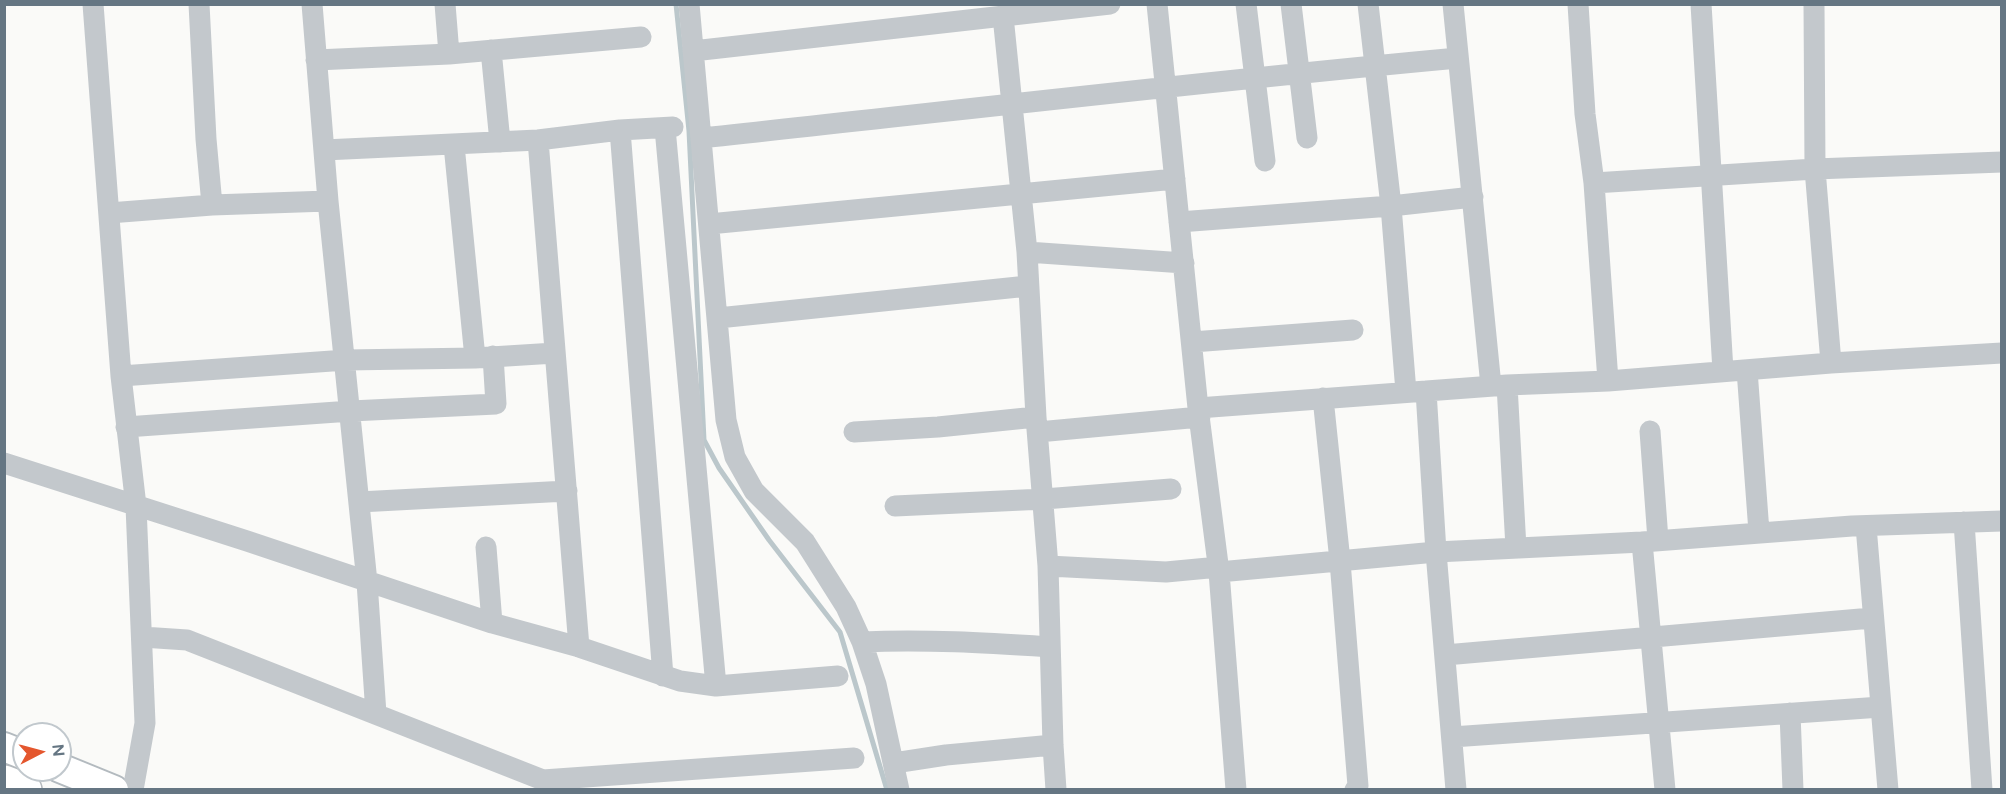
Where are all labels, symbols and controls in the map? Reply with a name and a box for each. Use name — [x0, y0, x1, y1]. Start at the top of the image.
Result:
north arrow — [12, 722, 72, 782]
text: N — [48, 743, 69, 757]

